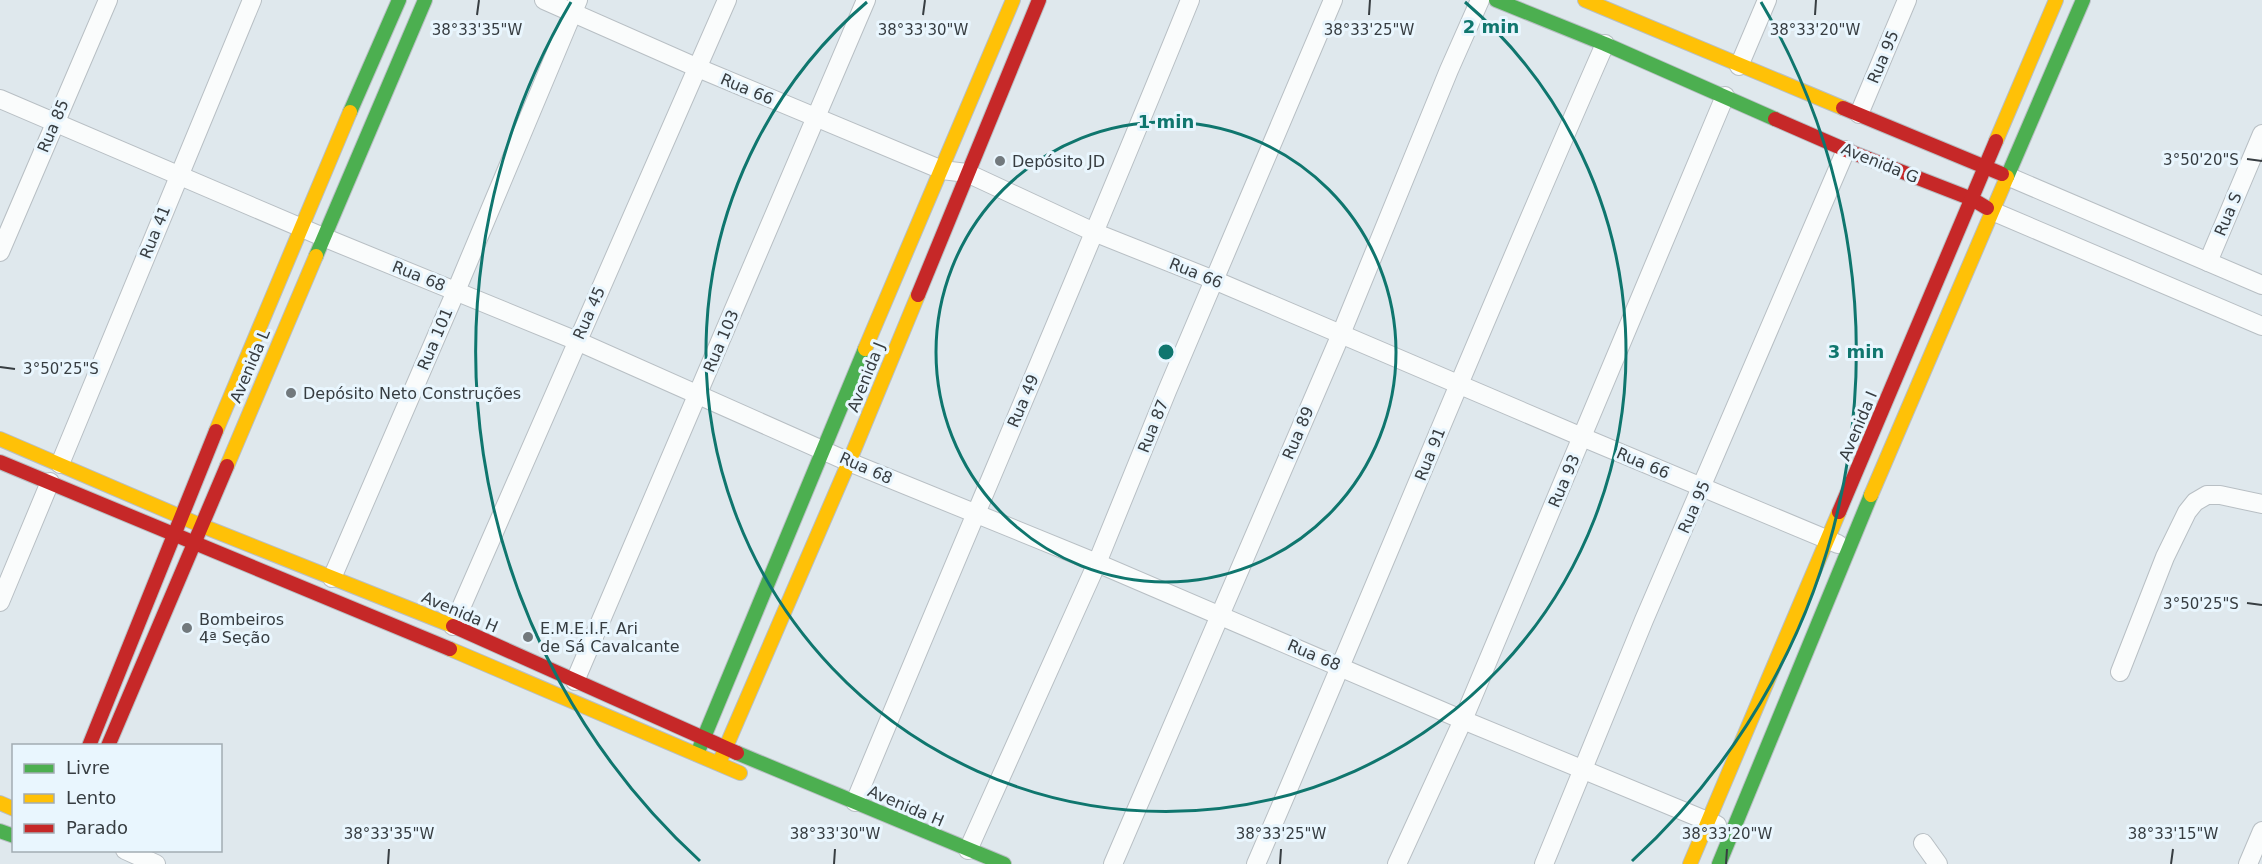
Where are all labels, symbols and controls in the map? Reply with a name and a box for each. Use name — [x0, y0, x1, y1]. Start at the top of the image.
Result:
text: 2 min — [1463, 16, 1519, 37]
text: 38°33'35"W — [432, 21, 522, 39]
text: 38°33'30"W — [878, 21, 968, 39]
text: 38°33'25"W — [1324, 21, 1414, 39]
text: 38°33'20"W — [1770, 21, 1860, 39]
street label: Rua 95 — [1863, 28, 1903, 86]
street label: Rua 66 — [718, 69, 776, 109]
street label: Rua 85 — [33, 97, 73, 155]
text: 1 min — [1138, 111, 1194, 132]
street label: Avenida G — [1839, 139, 1921, 187]
text: 3°50'20"S — [2163, 151, 2239, 169]
place label: Depósito JD — [1012, 152, 1105, 171]
marker: Depósito JD — [993, 154, 1007, 168]
street label: Rua S — [2210, 189, 2246, 239]
street label: Rua 41 — [136, 203, 174, 261]
street label: Rua 66 — [1167, 254, 1225, 292]
street label: Rua 68 — [390, 257, 448, 295]
street label: Rua 45 — [569, 284, 609, 342]
street label: Rua 101 — [413, 305, 457, 373]
street label: Rua 103 — [699, 307, 743, 375]
street label: Avenida L — [226, 326, 274, 406]
street label: Avenida J — [843, 339, 889, 415]
text: 3 min — [1828, 341, 1884, 362]
centre of rings — [1156, 342, 1176, 362]
text: 3°50'25"S — [23, 360, 99, 378]
street label: Rua 49 — [1003, 372, 1043, 430]
place label: Depósito Neto Construções — [303, 384, 521, 403]
marker: Depósito Neto Construções — [284, 386, 298, 400]
street label: Avenida I — [1835, 388, 1881, 464]
street label: Rua 87 — [1134, 397, 1172, 455]
street label: Rua 89 — [1278, 404, 1318, 462]
street label: Rua 91 — [1411, 425, 1449, 483]
street label: Rua 66 — [1614, 443, 1672, 483]
street label: Rua 68 — [837, 448, 895, 488]
street label: Rua 93 — [1544, 452, 1584, 510]
street label: Rua 95 — [1674, 478, 1714, 536]
street label: Avenida H — [419, 587, 501, 637]
text: 3°50'25"S — [2163, 595, 2239, 613]
place label: Bombeiros 4ª Seção — [199, 610, 284, 647]
place label: E.M.E.I.F. Ari de Sá Cavalcante — [540, 619, 680, 656]
marker: Bombeiros 4ª Seção — [180, 621, 194, 635]
marker: E.M.E.I.F. Ari de Sá Cavalcante — [521, 630, 535, 644]
street label: Rua 68 — [1285, 635, 1343, 675]
legend — [12, 744, 222, 852]
text: Livre — [66, 757, 110, 778]
street label: Avenida H — [865, 781, 947, 831]
text: Lento — [66, 787, 116, 808]
text: Parado — [66, 817, 128, 838]
text: 38°33'35"W — [344, 825, 434, 843]
text: 38°33'30"W — [790, 825, 880, 843]
text: 38°33'25"W — [1236, 825, 1326, 843]
text: 38°33'20"W — [1682, 825, 1772, 843]
text: 38°33'15"W — [2128, 825, 2218, 843]

